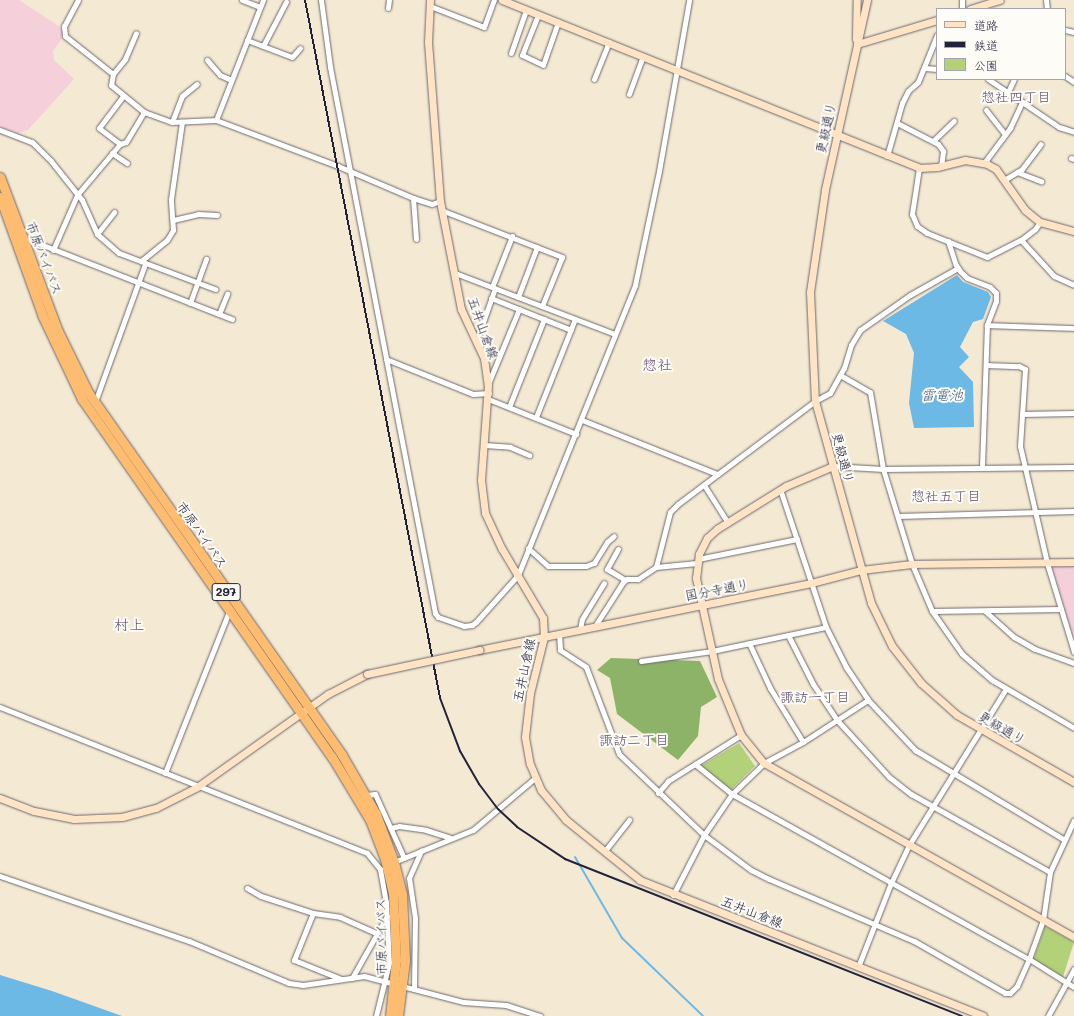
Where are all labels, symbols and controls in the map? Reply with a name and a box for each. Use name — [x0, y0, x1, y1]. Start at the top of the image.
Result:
legend — [936, 8, 1066, 80]
text: 道路 — [974, 17, 998, 33]
text: 鉄道 — [974, 37, 998, 53]
text: 公園 — [974, 57, 998, 73]
district label: 惣社四丁目 — [981, 89, 1051, 105]
street label: 更級通り — [813, 101, 839, 155]
street label: 市原バイパス — [23, 219, 65, 297]
street label: 五井山倉線 — [465, 295, 501, 361]
district label: 惣社 — [642, 356, 672, 374]
water label: 雷電池 — [921, 387, 963, 403]
street label: 更級通り — [829, 431, 857, 485]
district label: 惣社五丁目 — [911, 488, 981, 504]
street label: 市原バイパス — [173, 499, 231, 571]
street label: 国分寺通り — [684, 576, 750, 604]
road number: 297 — [211, 582, 241, 602]
district label: 村上 — [114, 616, 144, 634]
street label: 五井山倉線 — [510, 637, 538, 703]
district label: 諏訪一丁目 — [780, 689, 850, 705]
street label: 更級通り — [976, 708, 1028, 748]
district label: 諏訪二丁目 — [599, 732, 669, 748]
street label: 五井山倉線 — [719, 893, 785, 931]
street label: 市原バイパス — [373, 898, 389, 976]

